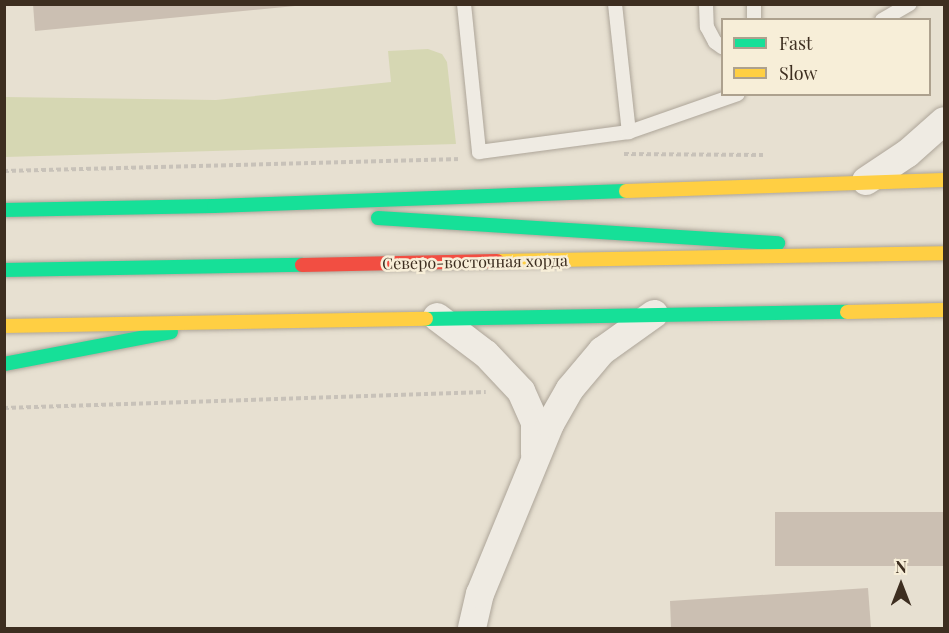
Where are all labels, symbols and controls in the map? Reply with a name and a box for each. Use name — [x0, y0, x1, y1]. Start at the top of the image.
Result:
legend — [721, 18, 931, 96]
text: Fast — [779, 31, 812, 55]
text: Slow — [779, 61, 817, 85]
street label: Северо-восточная хорда — [382, 251, 568, 273]
north arrow — [871, 555, 931, 615]
text: N — [895, 556, 907, 577]

